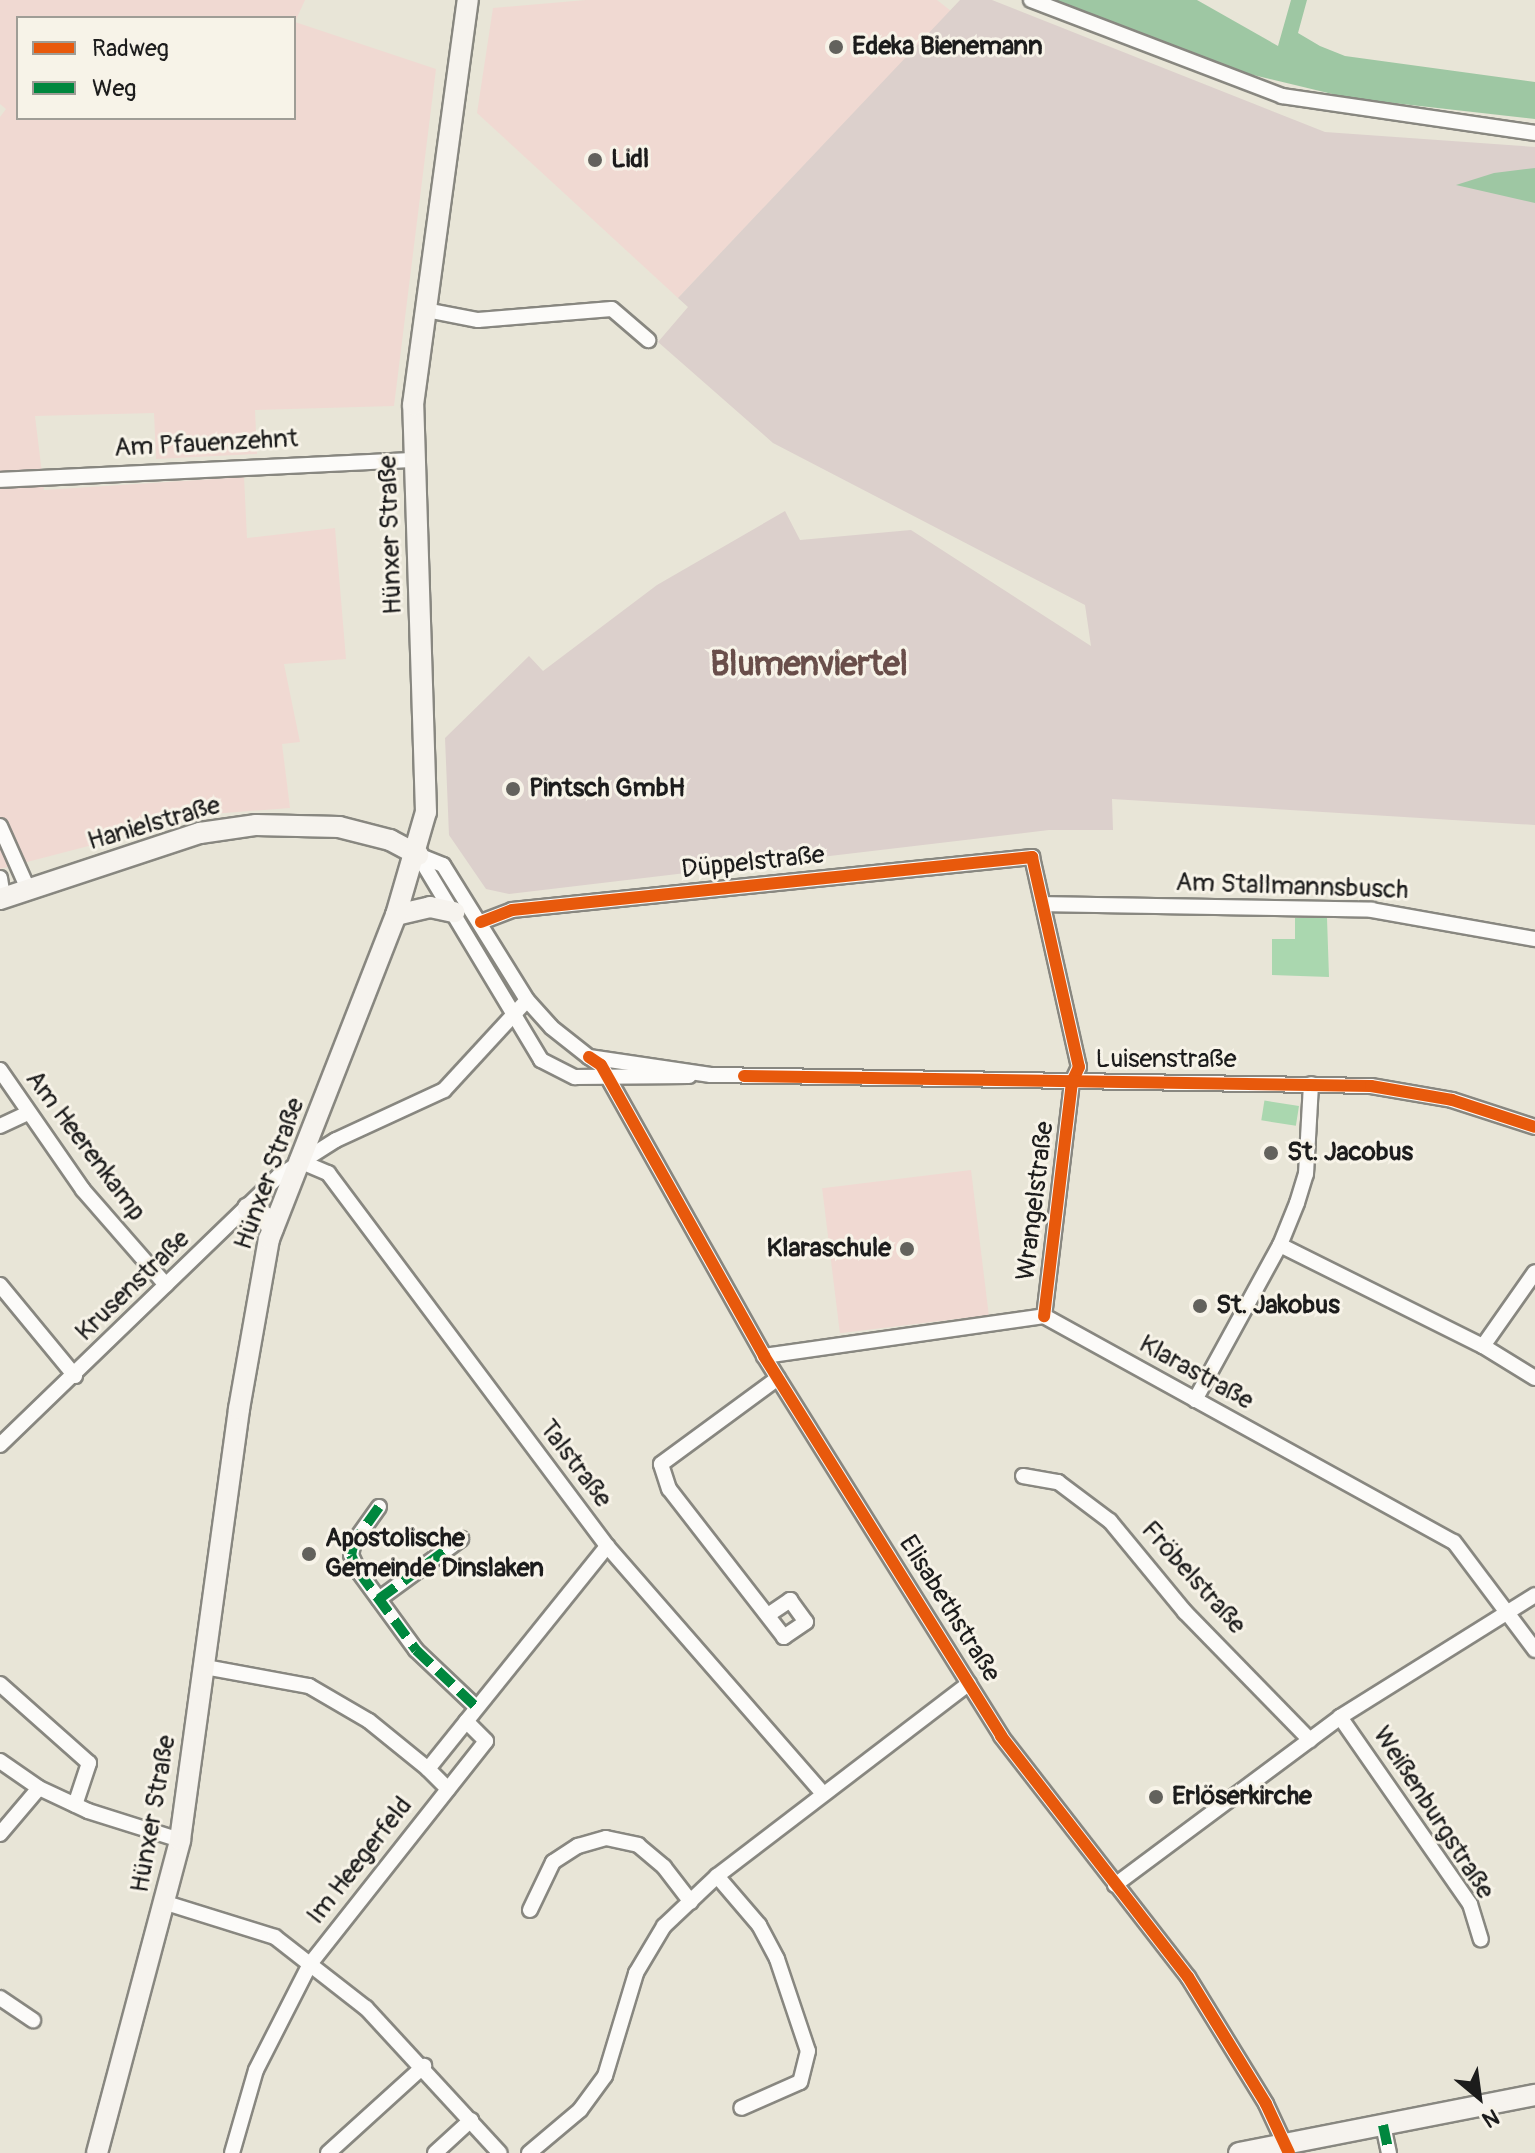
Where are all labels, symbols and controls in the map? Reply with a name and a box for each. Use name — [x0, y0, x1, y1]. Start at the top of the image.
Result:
legend — [16, 16, 296, 120]
place label: Edeka Bienemann — [852, 31, 1043, 63]
text: Radweg — [92, 34, 169, 63]
marker: Edeka Bienemann — [827, 38, 845, 56]
text: Weg — [92, 74, 136, 103]
place label: Lidl — [611, 144, 649, 176]
marker: Lidl — [586, 151, 604, 169]
street label: Am Pfauenzehnt — [113, 424, 299, 464]
street label: Hünxer Straße — [373, 455, 409, 615]
district label: Blumenviertel — [710, 645, 908, 685]
place label: Pintsch GmbH — [529, 773, 685, 805]
marker: Pintsch GmbH — [504, 780, 522, 798]
street label: Hanielstraße — [84, 790, 224, 858]
street label: Düppelstraße — [680, 840, 826, 886]
street label: Am Stallmannsbusch — [1175, 867, 1409, 907]
street label: Luisenstraße — [1096, 1044, 1236, 1076]
street label: Am Heerenkamp — [18, 1065, 152, 1227]
street label: Hünxer Straße — [228, 1094, 312, 1254]
street label: Wrangelstraße — [1011, 1120, 1061, 1282]
place label: St. Jacobus — [1287, 1137, 1413, 1169]
marker: St. Jacobus — [1262, 1144, 1280, 1162]
street label: Krusenstraße — [69, 1224, 197, 1348]
place label: Klaraschule — [767, 1233, 891, 1265]
marker: Klaraschule — [898, 1240, 916, 1258]
place label: St. Jakobus — [1216, 1290, 1340, 1322]
marker: St. Jakobus — [1191, 1297, 1209, 1315]
street label: Klarastraße — [1133, 1329, 1259, 1417]
street label: Talstraße — [532, 1414, 618, 1514]
street label: Fröbelstraße — [1134, 1515, 1252, 1641]
place label: Apostolische Gemeinde Dinslaken — [325, 1523, 544, 1584]
street label: Elisabethstraße — [892, 1530, 1006, 1688]
marker: Apostolische Gemeinde Dinslaken — [300, 1545, 318, 1563]
street label: Weißenburgstraße — [1366, 1721, 1500, 1905]
street label: Hünxer Straße — [125, 1733, 183, 1895]
place label: Erlöserkirche — [1172, 1781, 1312, 1813]
marker: Erlöserkirche — [1147, 1788, 1165, 1806]
street label: Im Heegerfeld — [301, 1791, 419, 1931]
north arrow — [1439, 2057, 1519, 2137]
text: N — [1477, 2102, 1504, 2134]

